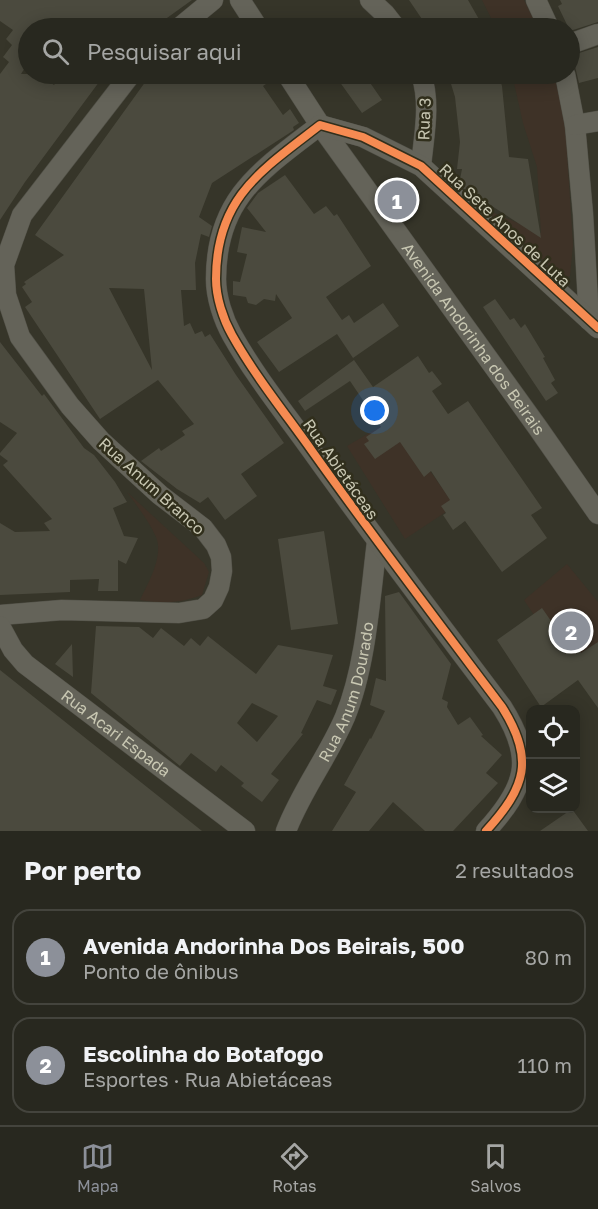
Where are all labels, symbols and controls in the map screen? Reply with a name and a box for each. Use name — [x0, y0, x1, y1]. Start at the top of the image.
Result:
search box — [18, 18, 580, 84]
icon: search — [39, 35, 72, 68]
text: Pesquisar aqui — [87, 38, 242, 65]
street label: Rua 3 — [413, 97, 435, 141]
street label: Rua Sete Anos de Luta — [435, 159, 575, 291]
pin: 1 — [378, 178, 416, 222]
street label: Avenida Andorinha dos Beirais — [398, 239, 550, 439]
your location — [360, 396, 389, 425]
street label: Rua Abietáceas — [299, 415, 383, 523]
street label: Rua Anum Branco — [95, 433, 209, 539]
pin: 2 — [552, 608, 590, 654]
street label: Rua Anum Dourado — [314, 621, 378, 765]
street label: Rua Acari Espada — [57, 685, 175, 781]
map controls — [526, 705, 580, 813]
button: locate — [526, 705, 580, 759]
button: layers — [526, 759, 580, 813]
text: Por perto — [24, 855, 141, 886]
text: 2 resultados — [455, 858, 574, 882]
text: Avenida Andorinha Dos Beirais, 500 — [83, 932, 465, 959]
text: 1 — [40, 945, 51, 969]
text: 80 m — [525, 945, 572, 969]
text: Ponto de ônibus — [83, 959, 239, 983]
text: Escolinha do Botafogo — [83, 1040, 323, 1067]
text: 2 — [39, 1053, 52, 1077]
text: 110 m — [518, 1053, 572, 1077]
text: Esportes · Rua Abietáceas — [83, 1067, 332, 1091]
tab: Mapa — [77, 1140, 119, 1196]
tab: Rotas — [272, 1140, 317, 1196]
tab: Salvos — [470, 1140, 521, 1196]

